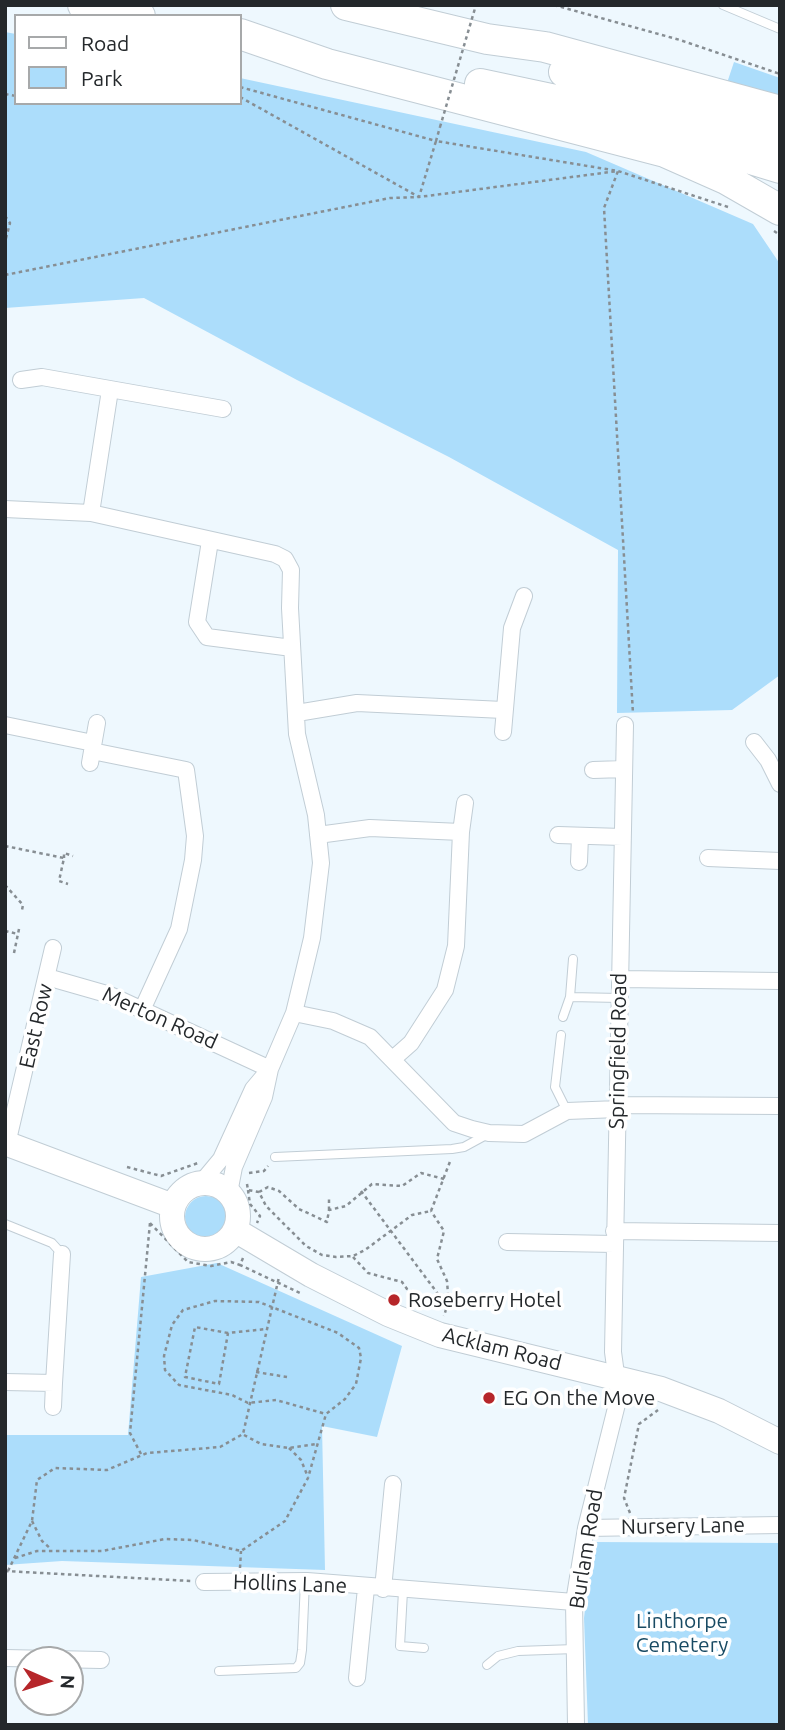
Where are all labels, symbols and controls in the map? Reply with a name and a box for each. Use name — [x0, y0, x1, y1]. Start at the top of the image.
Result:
legend — [14, 14, 242, 105]
text: Road — [81, 31, 129, 55]
text: Park — [81, 66, 123, 90]
street label: Springfield Road — [604, 973, 632, 1129]
street label: East Row — [14, 981, 58, 1071]
street label: Merton Road — [98, 981, 222, 1055]
place label: Roseberry Hotel — [408, 1287, 561, 1313]
marker: Roseberry Hotel — [386, 1292, 402, 1308]
street label: Acklam Road — [440, 1322, 564, 1376]
place label: EG On the Move — [503, 1385, 655, 1411]
marker: EG On the Move — [481, 1390, 497, 1406]
street label: Burlam Road — [564, 1487, 608, 1611]
street label: Nursery Lane — [621, 1512, 745, 1540]
street label: Hollins Lane — [233, 1569, 347, 1599]
park label: Linthorpe Cemetery — [636, 1608, 728, 1658]
north arrow — [14, 1646, 84, 1716]
text: N — [57, 1674, 79, 1690]

